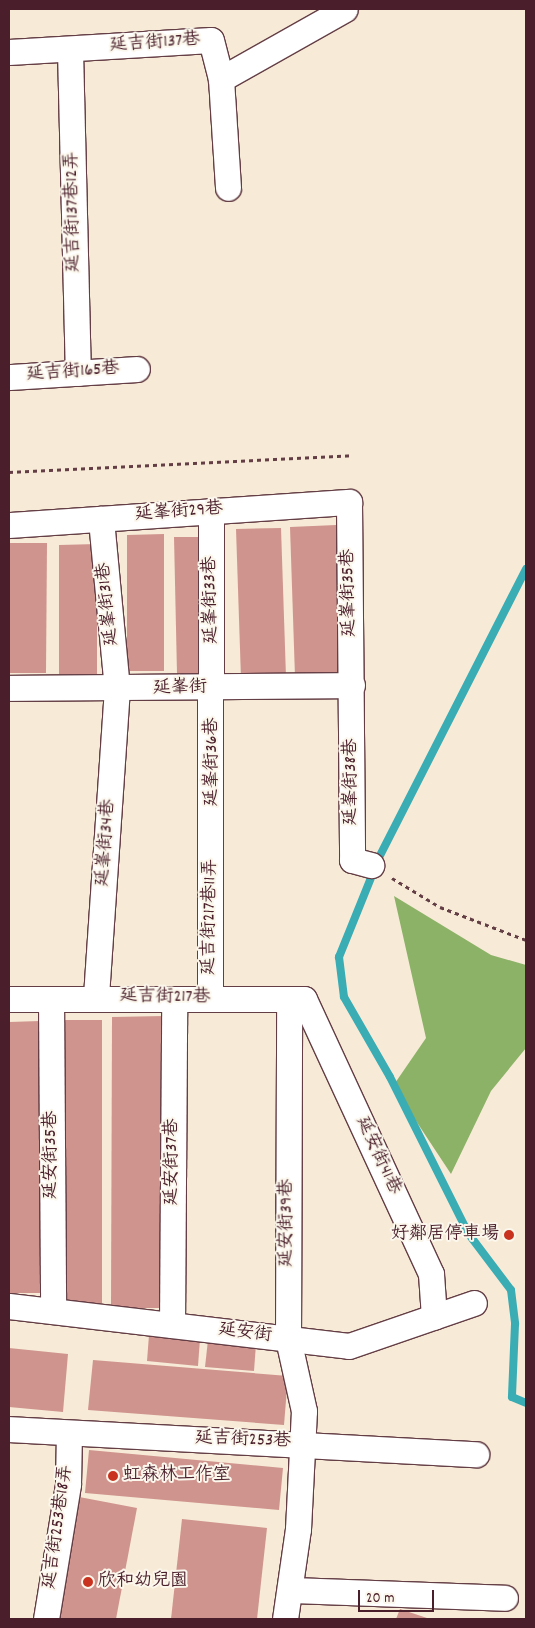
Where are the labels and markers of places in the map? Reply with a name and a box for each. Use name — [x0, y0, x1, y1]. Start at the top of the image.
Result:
place label: 好鄰居停車場 — [391, 1224, 499, 1246]
marker: 好鄰居停車場 — [503, 1229, 515, 1241]
place label: 虹森林工作室 — [123, 1465, 231, 1487]
marker: 虹森林工作室 — [107, 1470, 119, 1482]
place label: 欣和幼兒園 — [98, 1571, 188, 1593]
marker: 欣和幼兒園 — [82, 1576, 94, 1588]

